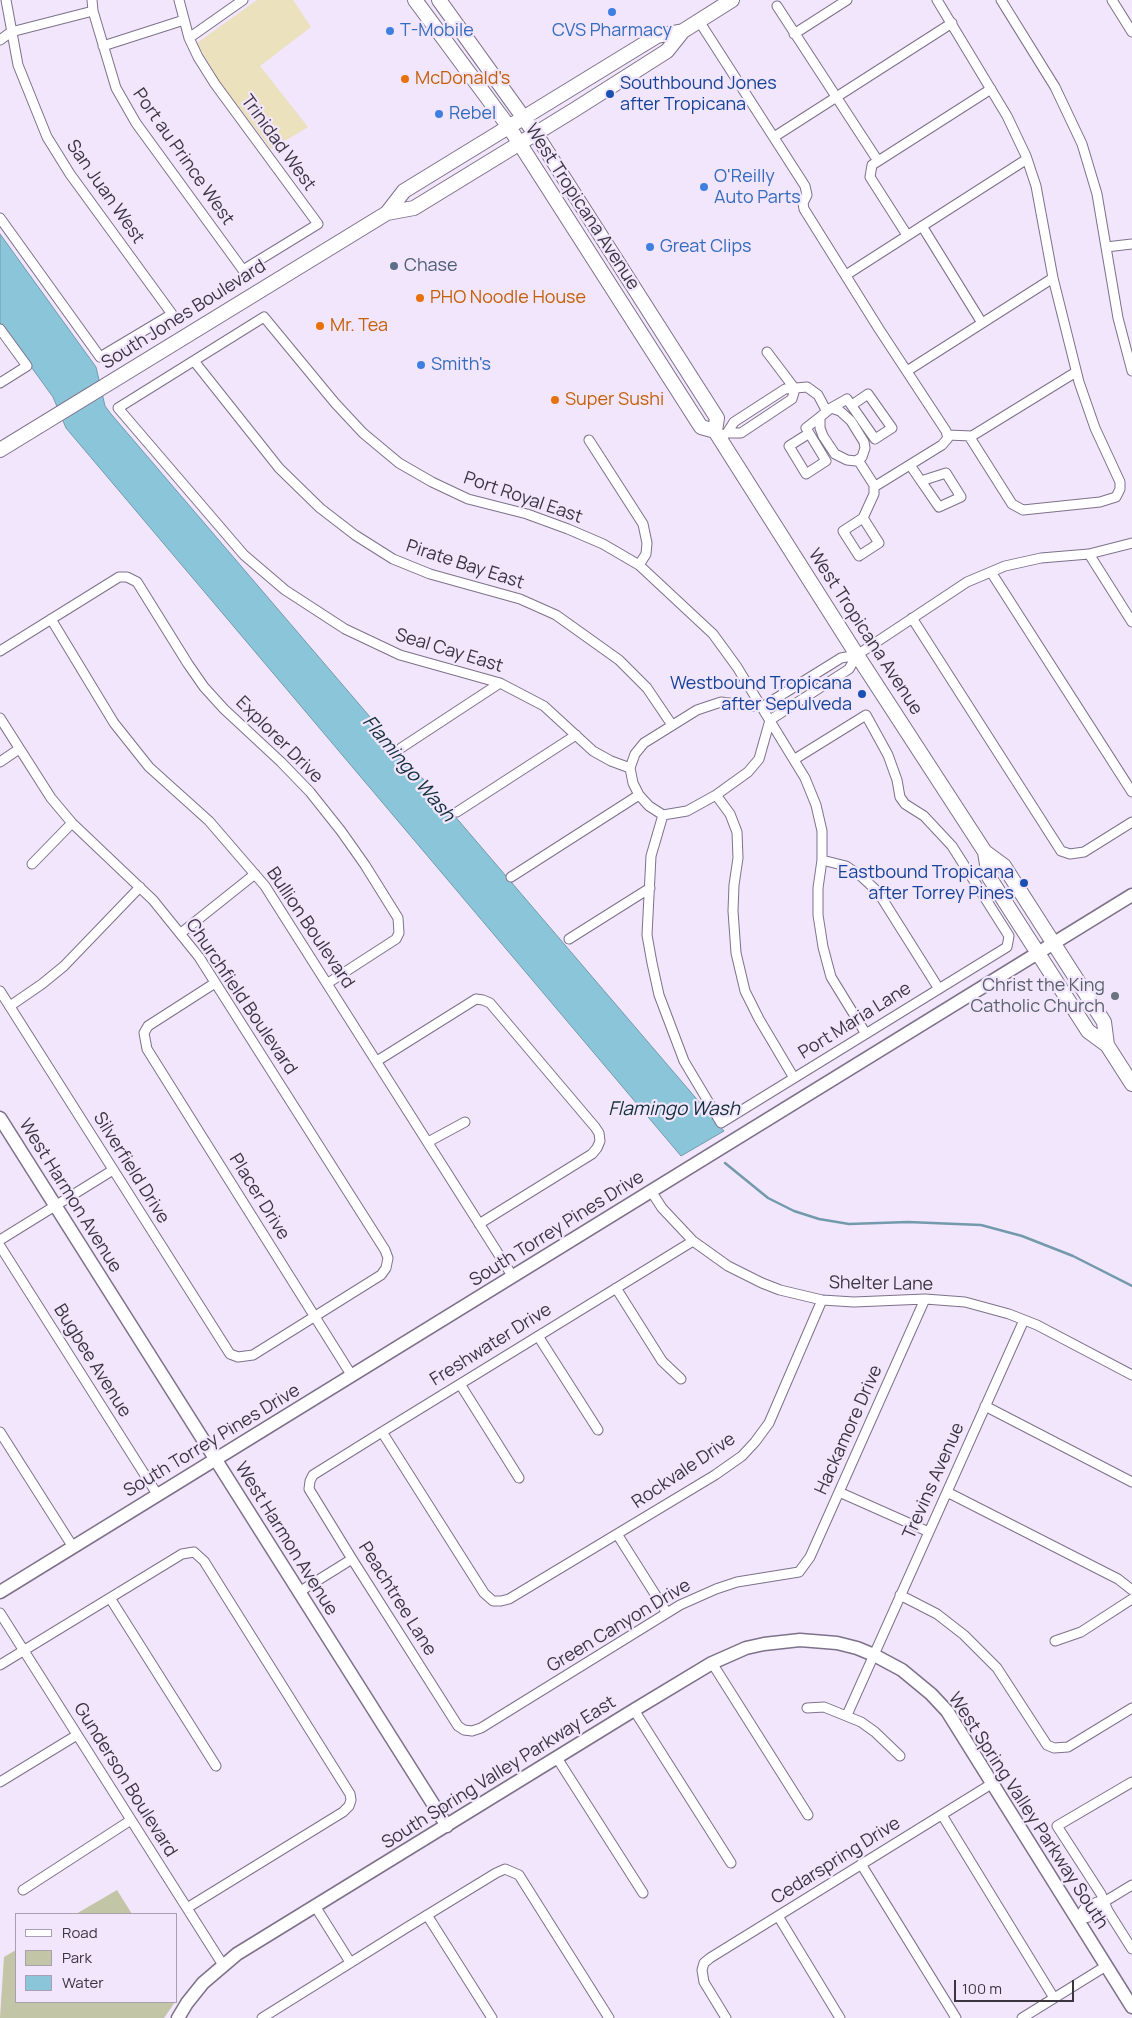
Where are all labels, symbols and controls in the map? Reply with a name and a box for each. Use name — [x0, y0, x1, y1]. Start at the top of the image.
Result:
marker: CVS Pharmacy — [606, 6, 618, 18]
place label: T-Mobile — [400, 20, 474, 42]
place label: CVS Pharmacy — [552, 20, 672, 42]
marker: T-Mobile — [384, 25, 396, 37]
place label: McDonald's — [415, 68, 510, 90]
marker: McDonald's — [399, 73, 411, 85]
place label: Southbound Jones after Tropicana — [620, 73, 777, 116]
street label: Port au Prince West — [128, 84, 238, 230]
marker: Southbound Jones after Tropicana — [604, 88, 616, 100]
street label: Trinidad West — [236, 91, 320, 195]
place label: Rebel — [449, 103, 496, 125]
marker: Rebel — [433, 108, 445, 120]
street label: West Tropicana Avenue — [520, 120, 644, 294]
street label: San Juan West — [61, 136, 149, 248]
place label: O'Reilly Auto Parts — [714, 166, 801, 208]
marker: O'Reilly Auto Parts — [698, 181, 710, 193]
place label: Great Clips — [660, 236, 751, 258]
marker: Great Clips — [644, 241, 656, 253]
place label: Chase — [404, 255, 458, 277]
street label: South Jones Boulevard — [98, 256, 270, 374]
marker: Chase — [388, 260, 400, 272]
place label: PHO Noodle House — [430, 287, 586, 309]
marker: PHO Noodle House — [414, 292, 426, 304]
place label: Mr. Tea — [330, 315, 388, 337]
marker: Mr. Tea — [314, 320, 326, 332]
place label: Smith's — [431, 354, 491, 376]
marker: Smith's — [415, 359, 427, 371]
place label: Super Sushi — [565, 389, 664, 411]
marker: Super Sushi — [549, 394, 561, 406]
street label: Port Royal East — [461, 468, 585, 528]
street label: Pirate Bay East — [403, 536, 527, 594]
street label: West Tropicana Avenue — [803, 545, 927, 719]
street label: Seal Cay East — [392, 624, 506, 678]
place label: Westbound Tropicana after Sepulveda — [670, 673, 852, 716]
marker: Westbound Tropicana after Sepulveda — [856, 688, 868, 700]
street label: Explorer Drive — [231, 692, 327, 788]
water label: Flamingo Wash — [357, 711, 459, 827]
place label: Eastbound Tropicana after Torrey Pines — [838, 862, 1014, 904]
street label: Bullion Boulevard — [261, 863, 359, 993]
marker: Eastbound Tropicana after Torrey Pines — [1018, 877, 1030, 889]
street label: Churchfield Boulevard — [181, 915, 301, 1079]
place label: Christ the King Catholic Church — [970, 975, 1105, 1018]
street label: Port Maria Lane — [795, 978, 915, 1064]
marker: Christ the King Catholic Church — [1109, 990, 1121, 1002]
water label: Flamingo Wash — [608, 1099, 740, 1121]
street label: Silverfield Drive — [88, 1108, 174, 1228]
street label: West Harmon Avenue — [14, 1115, 126, 1277]
street label: Placer Drive — [224, 1150, 294, 1244]
street label: South Torrey Pines Drive — [466, 1166, 648, 1292]
street label: Shelter Lane — [829, 1272, 933, 1296]
street label: Freshwater Drive — [426, 1299, 556, 1391]
street label: Bugbee Avenue — [49, 1300, 135, 1422]
street label: Hackamore Drive — [811, 1362, 887, 1498]
street label: South Torrey Pines Drive — [120, 1380, 304, 1502]
street label: Trevins Avenue — [899, 1420, 969, 1542]
street label: Rockvale Drive — [628, 1429, 740, 1513]
street label: West Harmon Avenue — [230, 1458, 342, 1620]
street label: Peachtree Lane — [353, 1538, 441, 1660]
street label: Green Canyon Drive — [543, 1575, 695, 1677]
street label: West Spring Valley Parkway South — [943, 1689, 1113, 1933]
street label: South Spring Valley Parkway East — [378, 1692, 620, 1854]
street label: Gunderson Boulevard — [69, 1699, 181, 1861]
street label: Cedarspring Drive — [768, 1813, 904, 1909]
legend — [15, 1913, 178, 2003]
text: Road — [62, 1922, 98, 1943]
text: Park — [62, 1947, 92, 1968]
scale bar — [957, 1970, 1077, 2002]
text: Water — [62, 1972, 104, 1993]
text: 100 m — [962, 1978, 1002, 1999]

